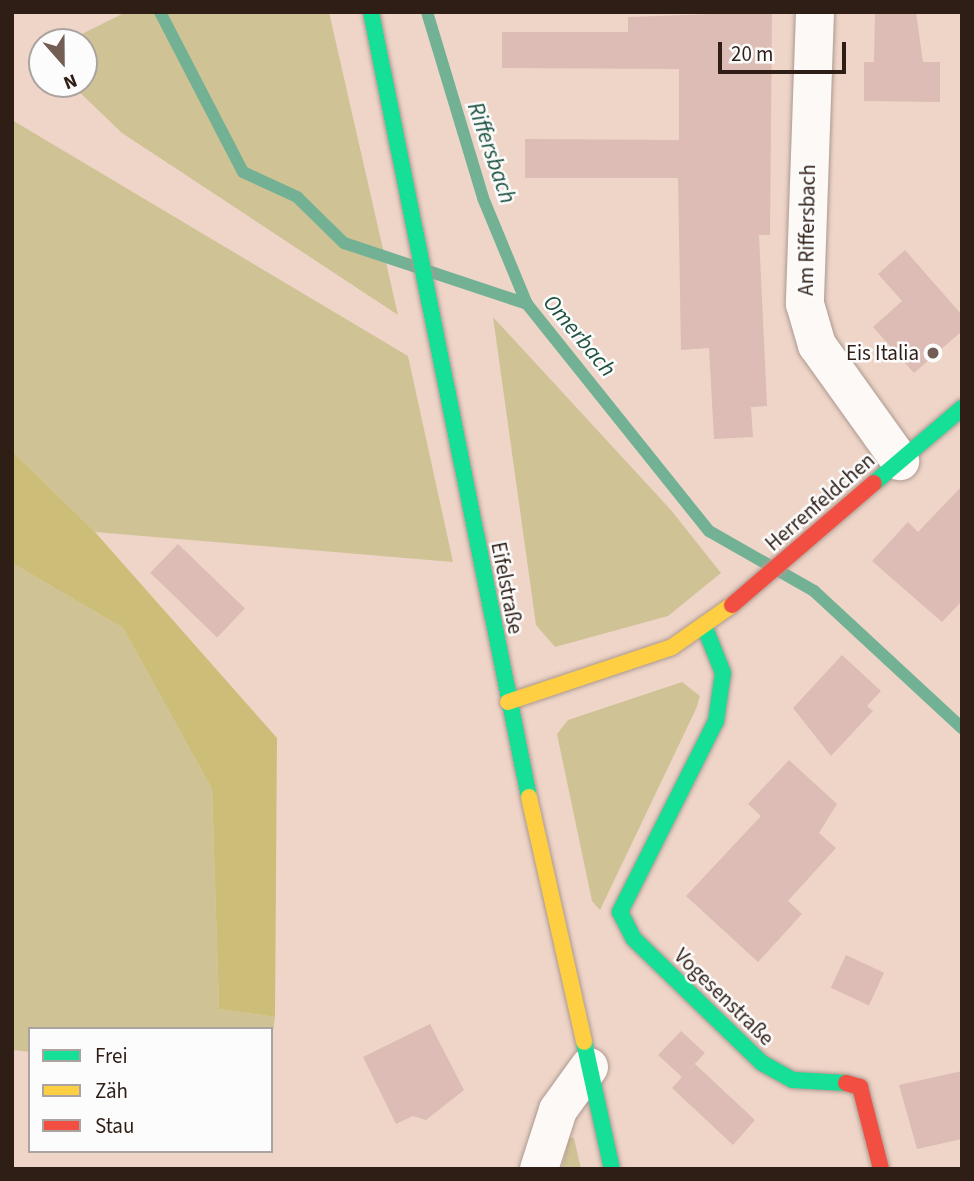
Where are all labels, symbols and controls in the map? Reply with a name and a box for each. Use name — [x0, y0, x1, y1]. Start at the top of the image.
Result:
north arrow — [28, 28, 98, 98]
scale bar — [722, 28, 850, 72]
text: 20 m — [731, 39, 773, 69]
text: N — [59, 66, 81, 96]
water label: Riffersbach — [461, 99, 521, 207]
street label: Am Riffersbach — [793, 164, 821, 296]
water label: Omerbach — [537, 289, 621, 383]
place label: Eis Italia — [846, 340, 919, 366]
marker: Eis Italia — [925, 345, 941, 361]
street label: Herrenfeldchen — [760, 448, 880, 556]
street label: Eifelstraße — [486, 540, 528, 636]
street label: Vogesenstraße — [669, 943, 779, 1051]
legend — [28, 1027, 273, 1153]
text: Frei — [95, 1041, 128, 1071]
text: Zäh — [95, 1076, 128, 1106]
text: Stau — [95, 1111, 134, 1141]

